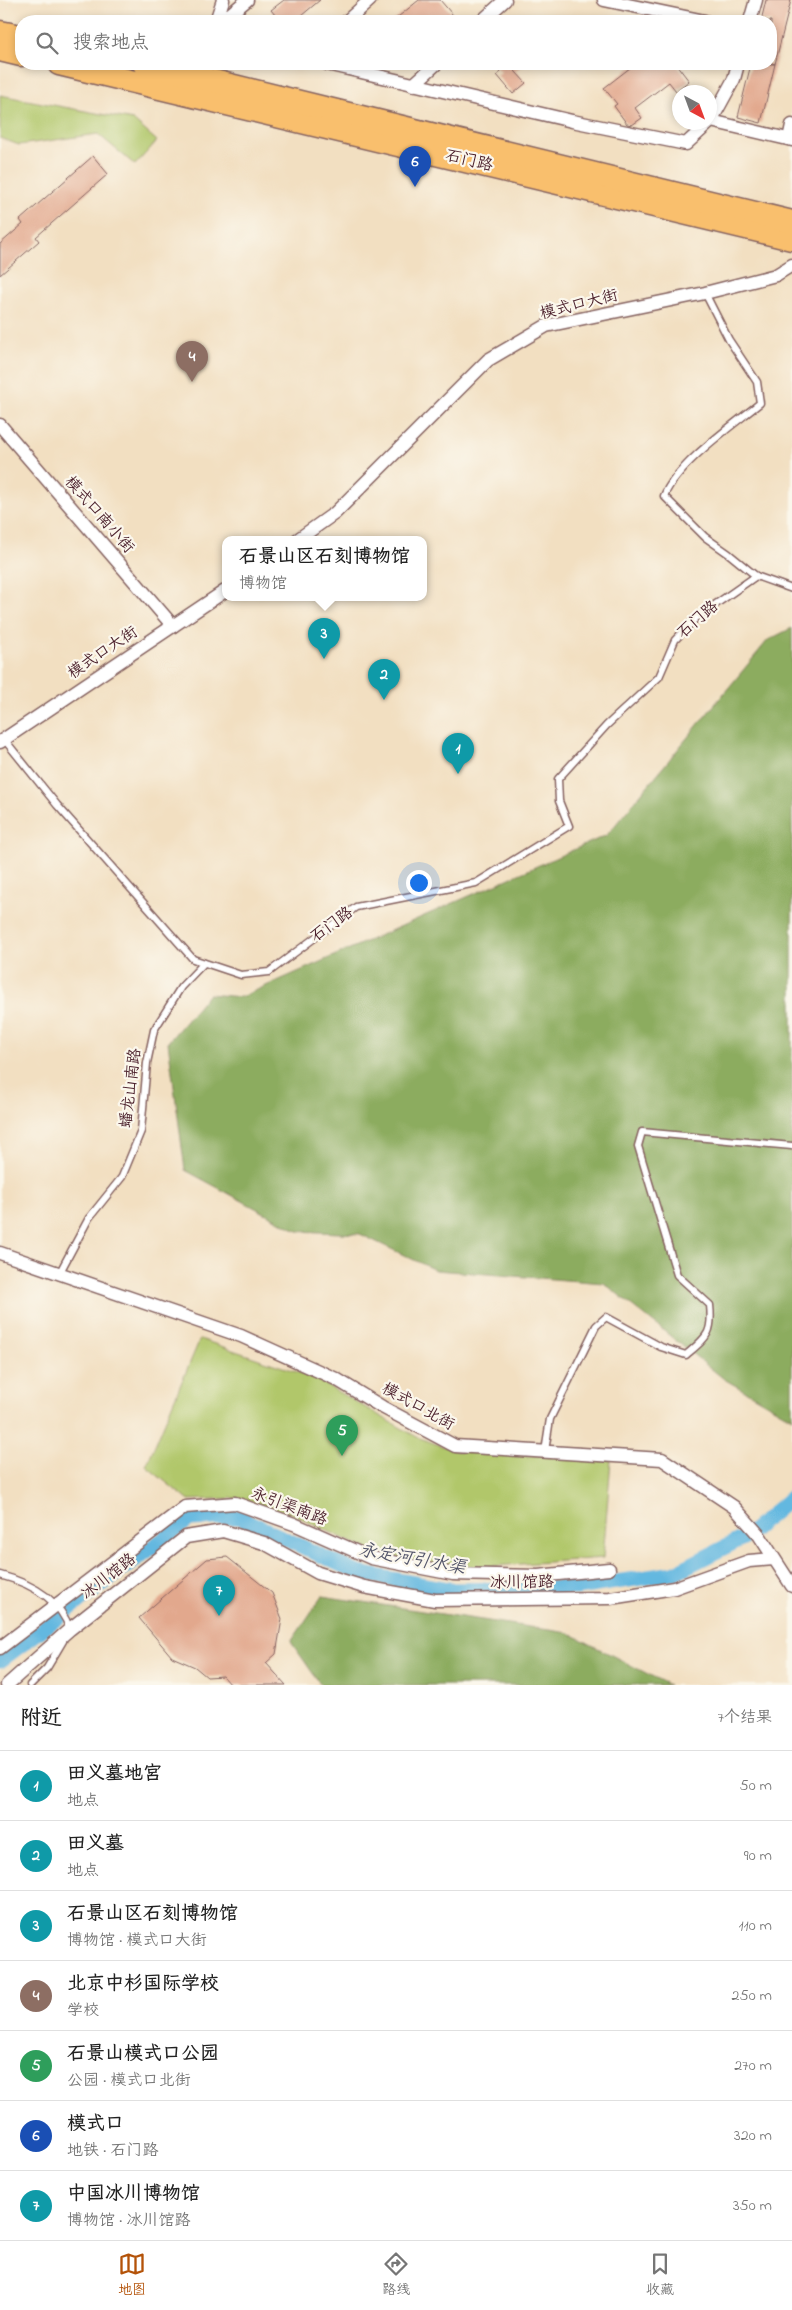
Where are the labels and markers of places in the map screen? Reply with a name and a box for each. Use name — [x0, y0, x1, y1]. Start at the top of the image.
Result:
pin: 6 — [399, 146, 431, 187]
pin: 4 — [176, 341, 208, 382]
pin: 3 — [308, 618, 340, 659]
pin: 2 — [368, 659, 400, 700]
pin: 1 — [442, 733, 474, 774]
pin: 5 — [326, 1415, 358, 1456]
pin: 7 — [203, 1575, 235, 1616]

